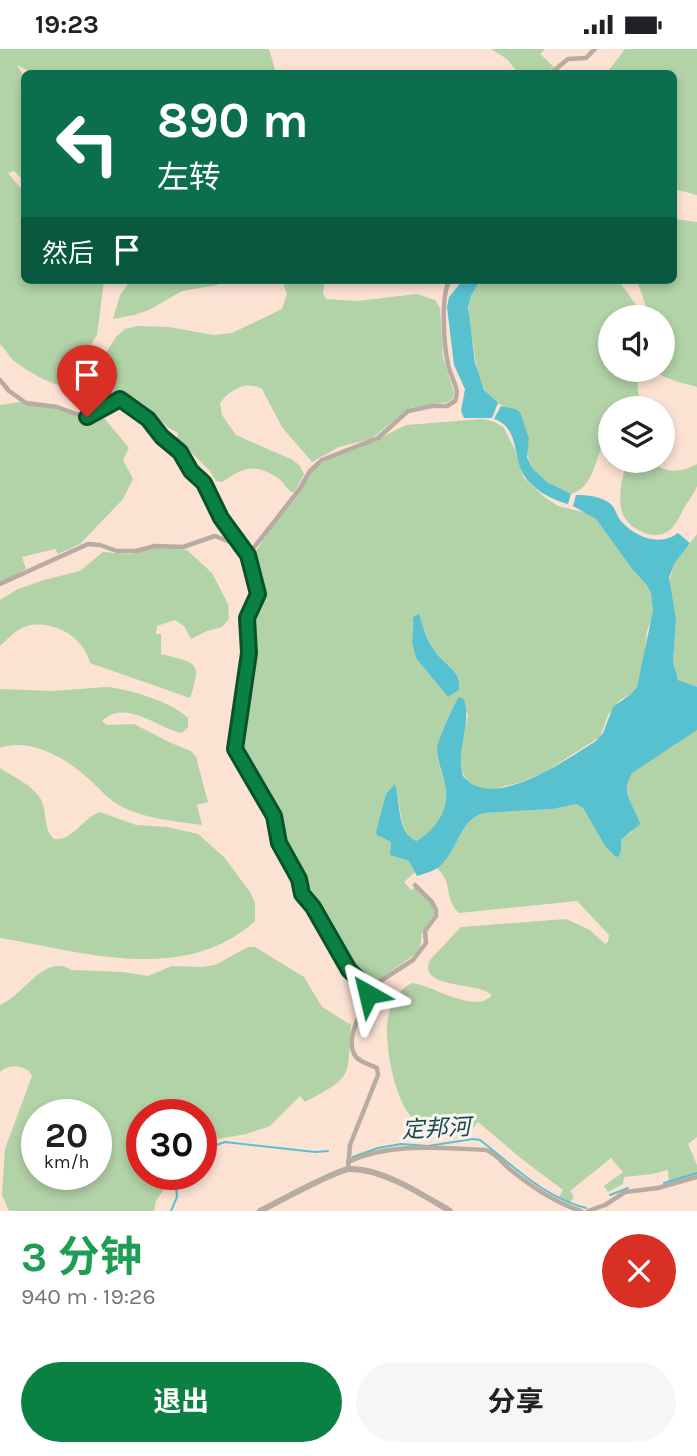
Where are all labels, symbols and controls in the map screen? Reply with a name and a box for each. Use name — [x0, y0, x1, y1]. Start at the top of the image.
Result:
text: 19:23 — [35, 9, 99, 40]
text: 890 m — [157, 92, 308, 149]
icon: left — [42, 98, 133, 189]
text: 左转 — [157, 159, 221, 196]
icon: arrive — [108, 231, 146, 269]
text: 然后 — [42, 238, 94, 269]
map controls — [598, 305, 675, 473]
button: sound — [598, 305, 675, 382]
pin — [57, 345, 117, 417]
icon: arrive — [68, 356, 106, 394]
button: layers — [598, 396, 675, 473]
position arrow — [331, 957, 405, 1031]
speed limit sign: 30 — [126, 1099, 217, 1190]
water label: 定邦河 — [401, 1113, 475, 1144]
text: 20 — [45, 1115, 88, 1156]
text: km/h — [44, 1151, 89, 1173]
text: 3 分钟 — [21, 1232, 142, 1282]
button: close — [602, 1234, 676, 1308]
text: 940 m · 19:26 — [21, 1283, 156, 1310]
button: 退出 — [21, 1362, 342, 1442]
button: 分享 — [356, 1362, 676, 1442]

